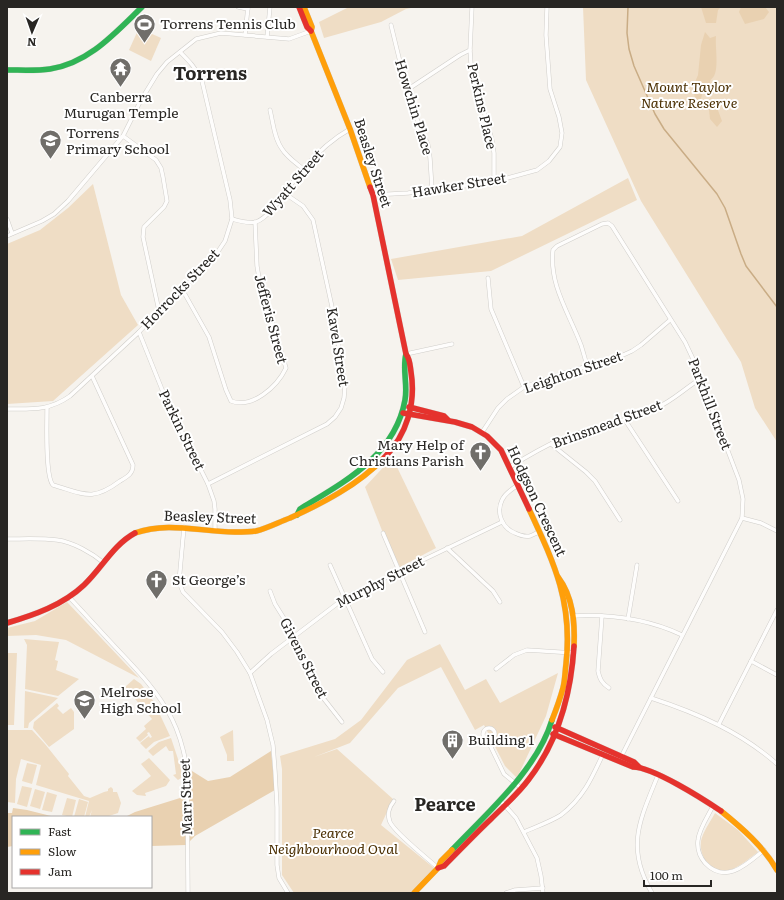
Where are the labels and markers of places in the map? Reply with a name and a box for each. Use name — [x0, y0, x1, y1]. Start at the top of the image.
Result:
sports icon: Torrens Tennis Club — [132, 11, 158, 44]
place label: Torrens Tennis Club — [160, 13, 296, 33]
temple icon: Canberra Murugan Temple — [108, 56, 134, 89]
place label: Canberra Murugan Temple — [63, 86, 179, 122]
place label: Torrens Primary School — [66, 122, 170, 158]
school or university icon: Torrens Primary School — [37, 128, 63, 161]
place label: Mary Help of Christians Parish — [349, 434, 466, 470]
church icon: Mary Help of Christians Parish — [467, 440, 493, 473]
church icon: St George’s — [144, 567, 170, 600]
place label: St George’s — [172, 569, 245, 589]
place label: Melrose High School — [100, 681, 182, 717]
school or university icon: Melrose High School — [72, 687, 98, 720]
building icon: Building 1 — [439, 727, 465, 760]
place label: Building 1 — [468, 729, 534, 749]

